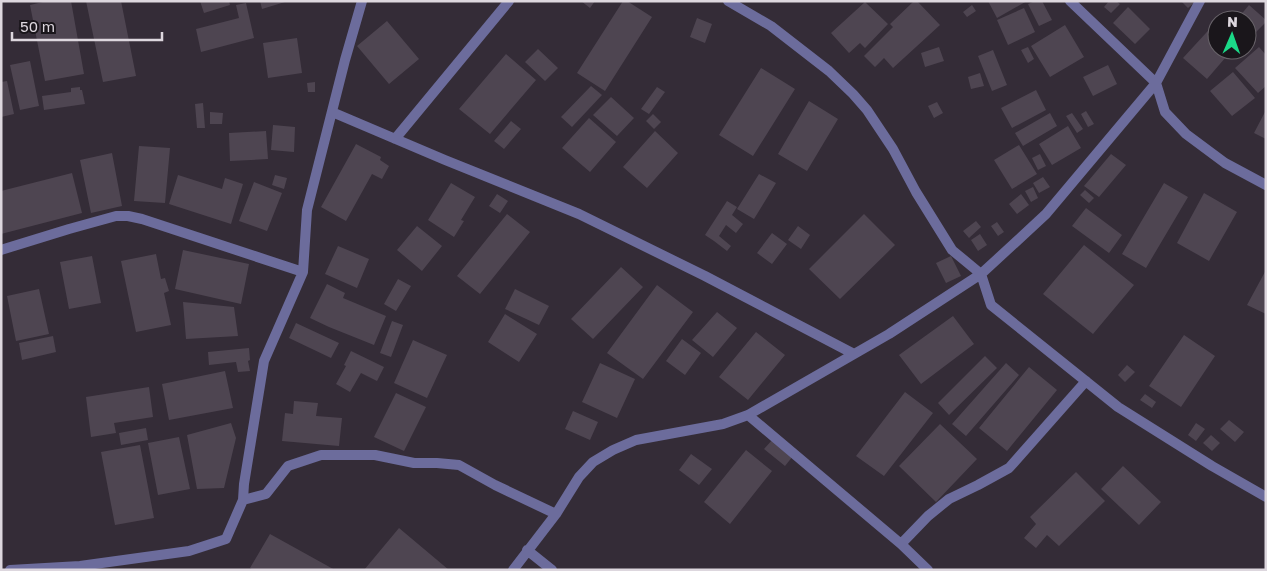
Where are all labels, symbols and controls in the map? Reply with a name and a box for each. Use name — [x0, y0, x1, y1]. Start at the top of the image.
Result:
scale bar — [12, 10, 162, 42]
north arrow — [1207, 10, 1257, 60]
text: N — [1227, 13, 1238, 30]
text: 50 m — [20, 17, 55, 35]

